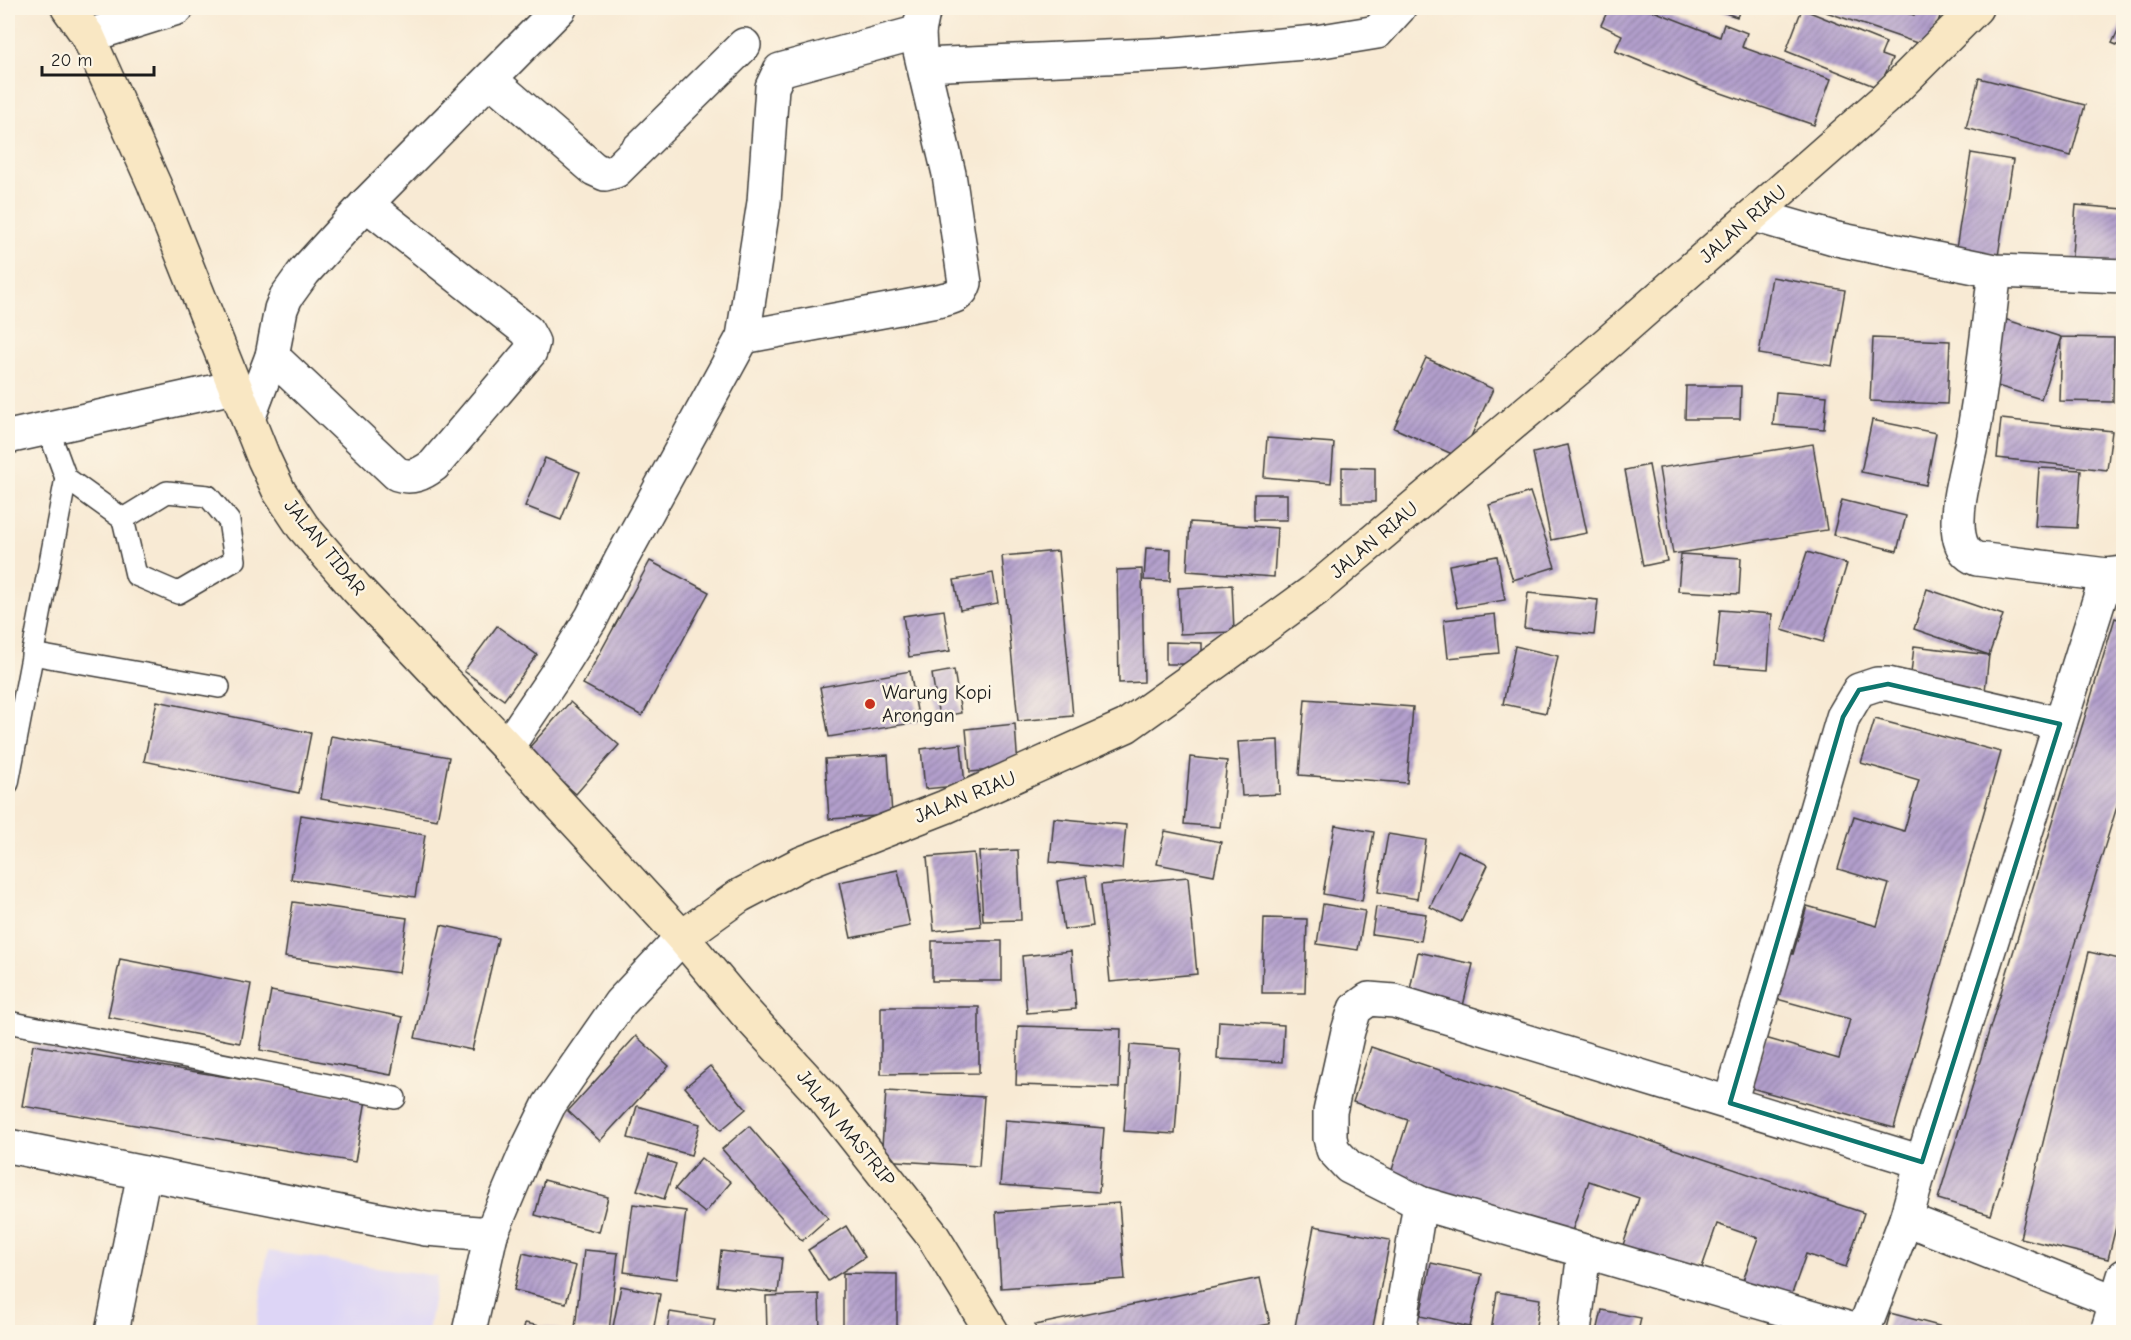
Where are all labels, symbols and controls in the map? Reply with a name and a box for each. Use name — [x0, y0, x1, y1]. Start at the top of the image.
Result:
scale bar — [42, 39, 154, 77]
text: 20 m — [51, 50, 92, 71]
street label: JALAN RIAU — [1695, 180, 1791, 268]
street label: JALAN TIDAR — [279, 494, 371, 600]
street label: JALAN RIAU — [1325, 497, 1423, 583]
place label: Warung Kopi Arongan — [882, 681, 992, 727]
marker: Warung Kopi Arongan — [863, 697, 877, 711]
street label: JALAN RIAU — [911, 766, 1019, 828]
street label: JALAN MASTRIP — [792, 1065, 900, 1191]

